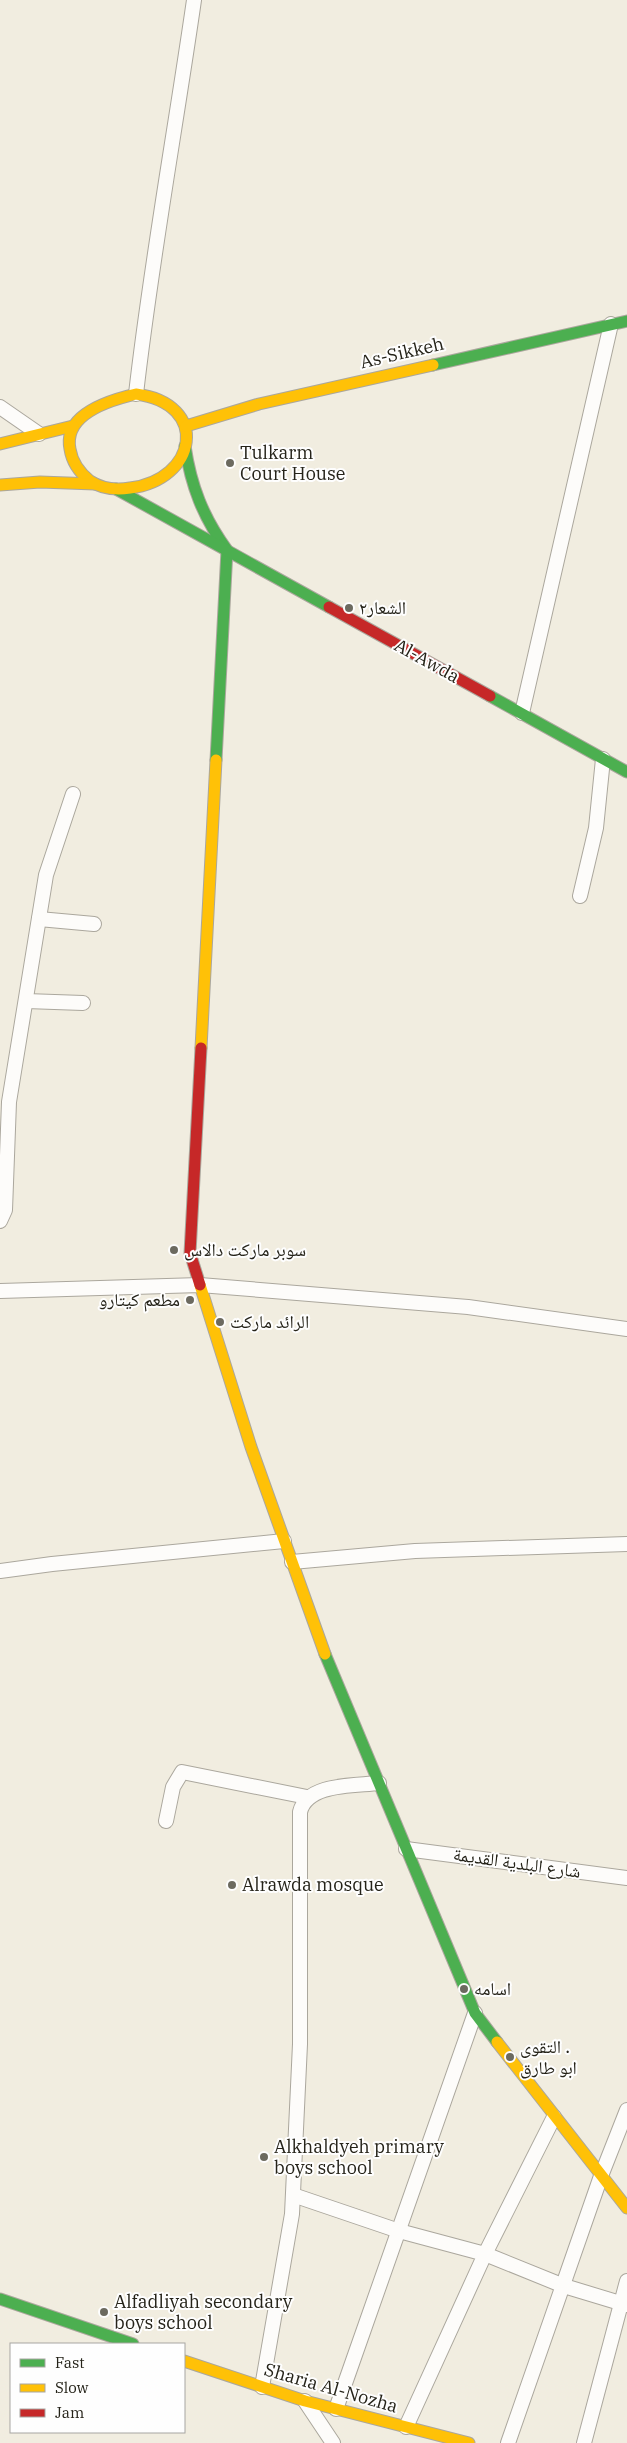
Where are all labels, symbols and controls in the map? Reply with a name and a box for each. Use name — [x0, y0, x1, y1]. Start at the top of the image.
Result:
street label: As-Sikkeh — [358, 332, 446, 373]
place label: Tulkarm Court House — [240, 441, 345, 485]
marker: Tulkarm Court House — [224, 457, 236, 469]
place label: الشعار٢ — [359, 596, 406, 619]
marker: الشعار٢ — [343, 602, 355, 614]
street label: Al-Awda — [391, 633, 464, 688]
place label: سوبر ماركت دالاس — [184, 1238, 306, 1261]
marker: سوبر ماركت دالاس — [168, 1244, 180, 1256]
place label: مطعم كيتارو — [99, 1288, 180, 1312]
marker: مطعم كيتارو — [184, 1294, 196, 1306]
place label: الرائد ماركت — [230, 1310, 309, 1333]
marker: الرائد ماركت — [214, 1316, 226, 1328]
street label: شارع البلدية القديمة — [452, 1842, 582, 1883]
place label: Alrawda mosque — [242, 1873, 384, 1896]
marker: Alrawda mosque — [226, 1879, 238, 1891]
place label: اسامه — [474, 1977, 511, 2000]
marker: اسامه — [458, 1983, 470, 1995]
place label: التقوى . ابو طارق — [520, 2035, 577, 2079]
marker: التقوى . ابو طارق — [504, 2051, 516, 2063]
place label: Alkhaldyeh primary boys school — [274, 2135, 444, 2179]
marker: Alkhaldyeh primary boys school — [258, 2151, 270, 2163]
place label: Alfadliyah secondary boys school — [114, 2290, 293, 2334]
marker: Alfadliyah secondary boys school — [98, 2306, 110, 2318]
legend — [10, 2343, 185, 2433]
text: Fast — [55, 2353, 85, 2372]
street label: Sharia Al-Nozha — [262, 2357, 401, 2418]
text: Slow — [55, 2378, 89, 2397]
text: Jam — [55, 2403, 84, 2422]

